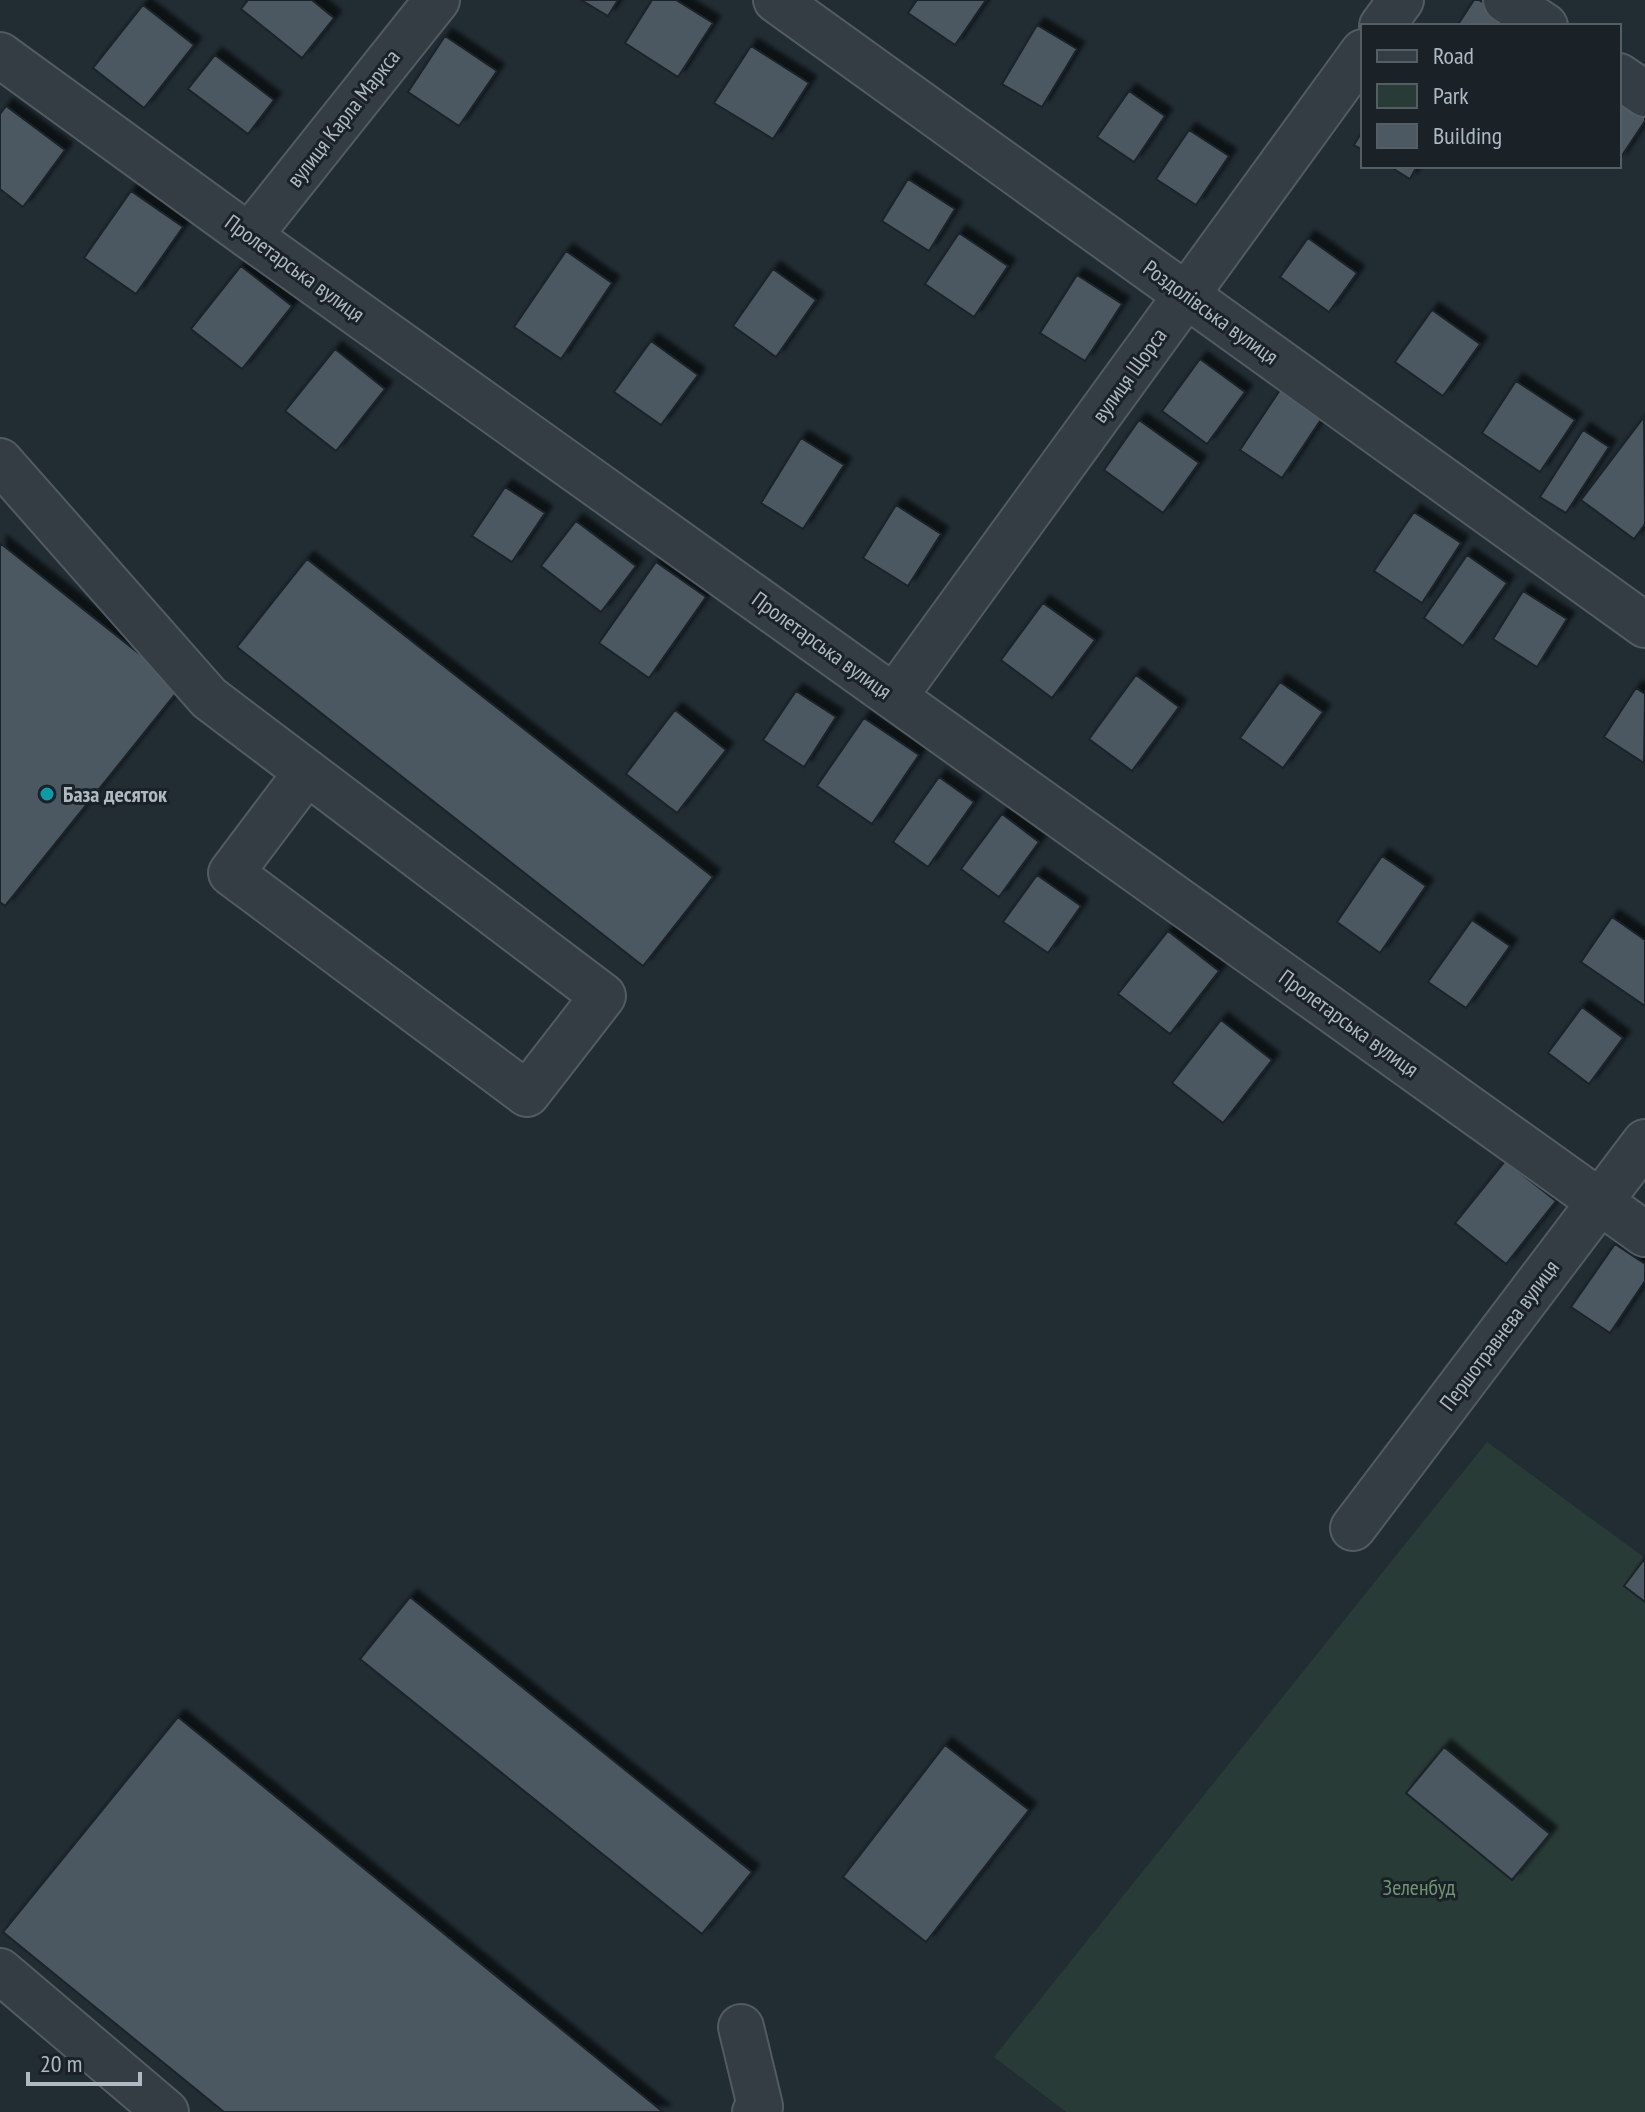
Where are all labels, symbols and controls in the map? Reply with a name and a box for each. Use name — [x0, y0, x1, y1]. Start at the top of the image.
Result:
legend — [1361, 24, 1621, 168]
text: Road — [1433, 40, 1474, 71]
street label: вулиця Карла Маркса — [280, 43, 406, 193]
text: Park — [1433, 80, 1469, 111]
text: Building — [1433, 120, 1502, 151]
street label: Пролетарська вулиця — [220, 208, 370, 328]
street label: Роздолівська вулиця — [1138, 254, 1284, 370]
street label: вулиця Щорса — [1085, 322, 1173, 428]
street label: Пролетарська вулиця — [747, 585, 897, 705]
place label: База десяток — [63, 780, 168, 808]
marker: База десяток — [38, 785, 56, 803]
street label: Пролетарська вулиця — [1274, 963, 1424, 1083]
street label: Першотравнева вулиця — [1433, 1254, 1565, 1416]
park label: Зеленбуд — [1383, 1873, 1456, 1901]
scale bar — [28, 2036, 140, 2086]
text: 20 m — [40, 2048, 82, 2079]

